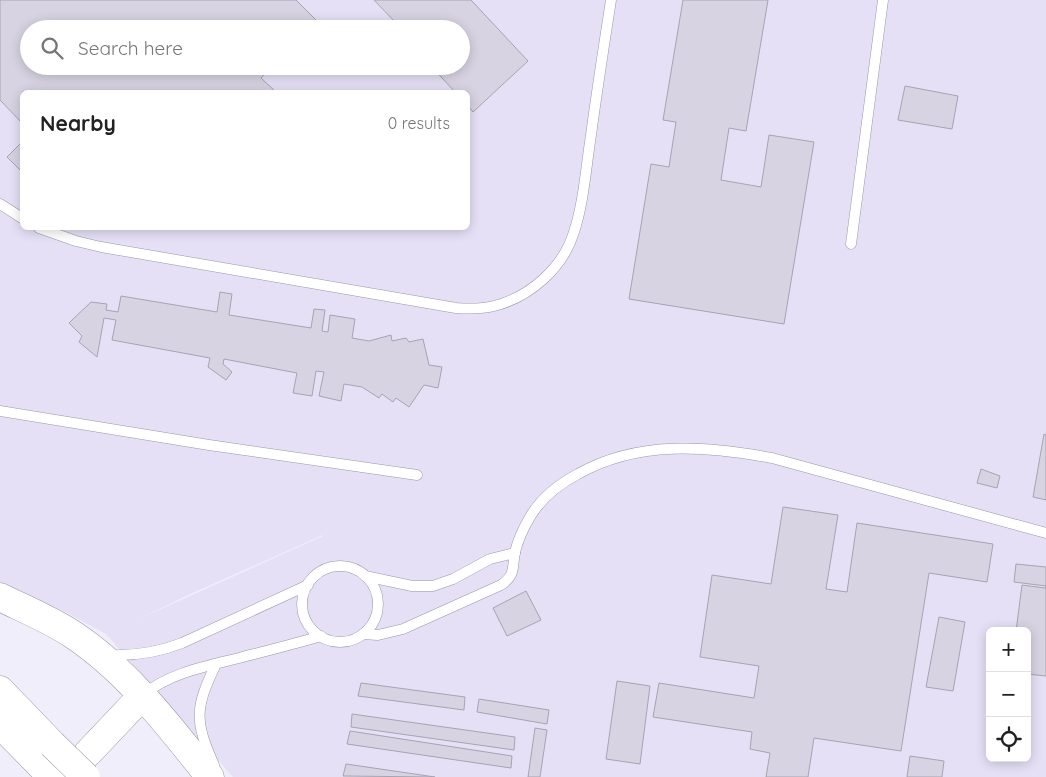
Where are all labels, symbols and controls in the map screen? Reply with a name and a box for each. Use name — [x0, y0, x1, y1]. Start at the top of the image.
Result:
search box — [20, 20, 470, 75]
icon: search — [38, 34, 66, 62]
text: Search here — [78, 36, 183, 60]
text: Nearby — [40, 110, 116, 136]
text: 0 results — [388, 113, 450, 133]
map controls — [986, 627, 1031, 762]
button: + — [986, 627, 1031, 672]
button: − — [986, 672, 1031, 717]
button: locate — [986, 717, 1031, 762]

